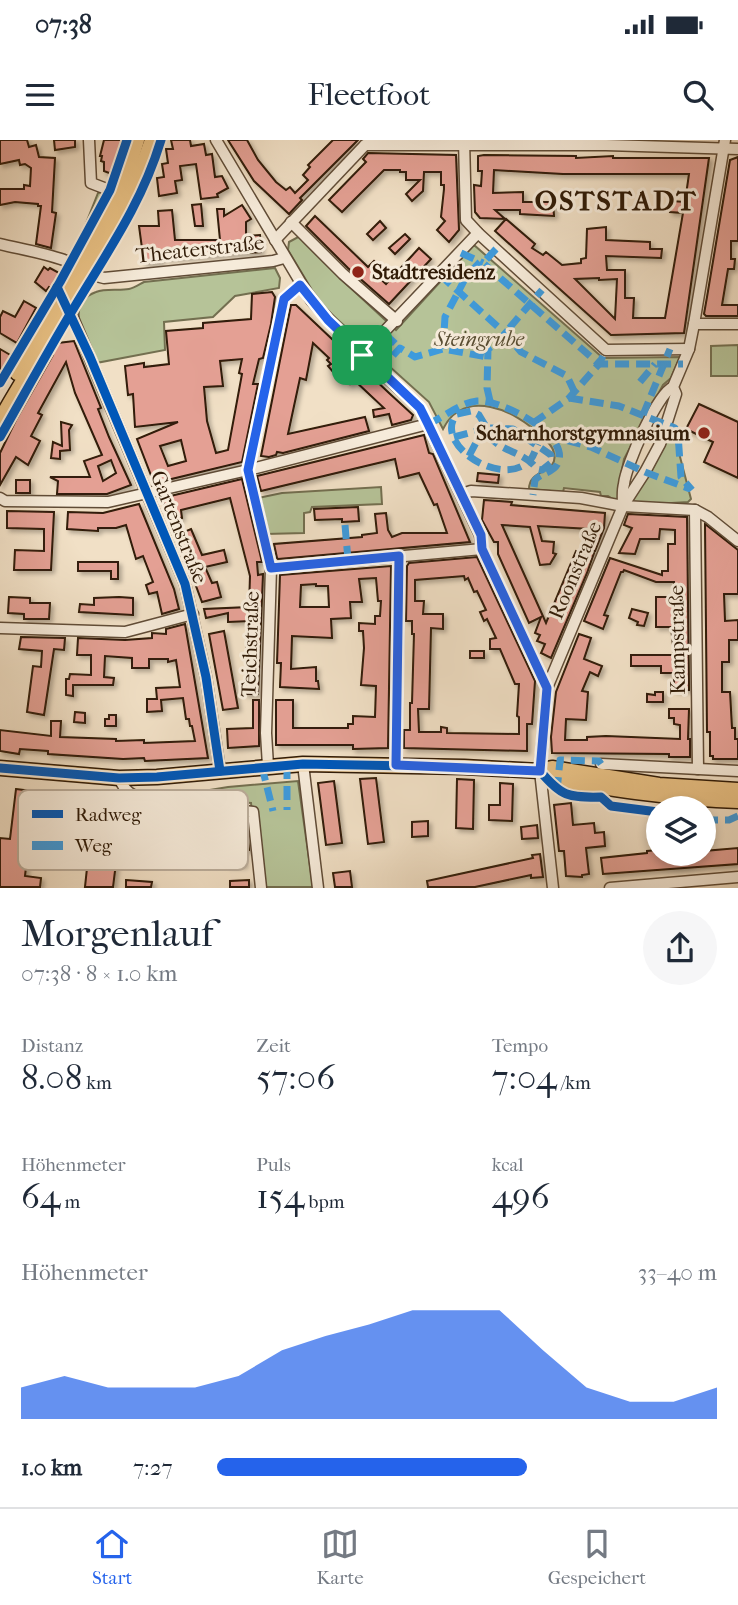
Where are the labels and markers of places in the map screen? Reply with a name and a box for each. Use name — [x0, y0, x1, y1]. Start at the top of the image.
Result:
place label: Stadtresidenz — [372, 260, 496, 284]
marker: Stadtresidenz — [350, 264, 366, 280]
pin — [332, 325, 392, 385]
place label: Scharnhorstgymnasium — [476, 421, 691, 445]
marker: Scharnhorstgymnasium — [696, 425, 712, 441]

